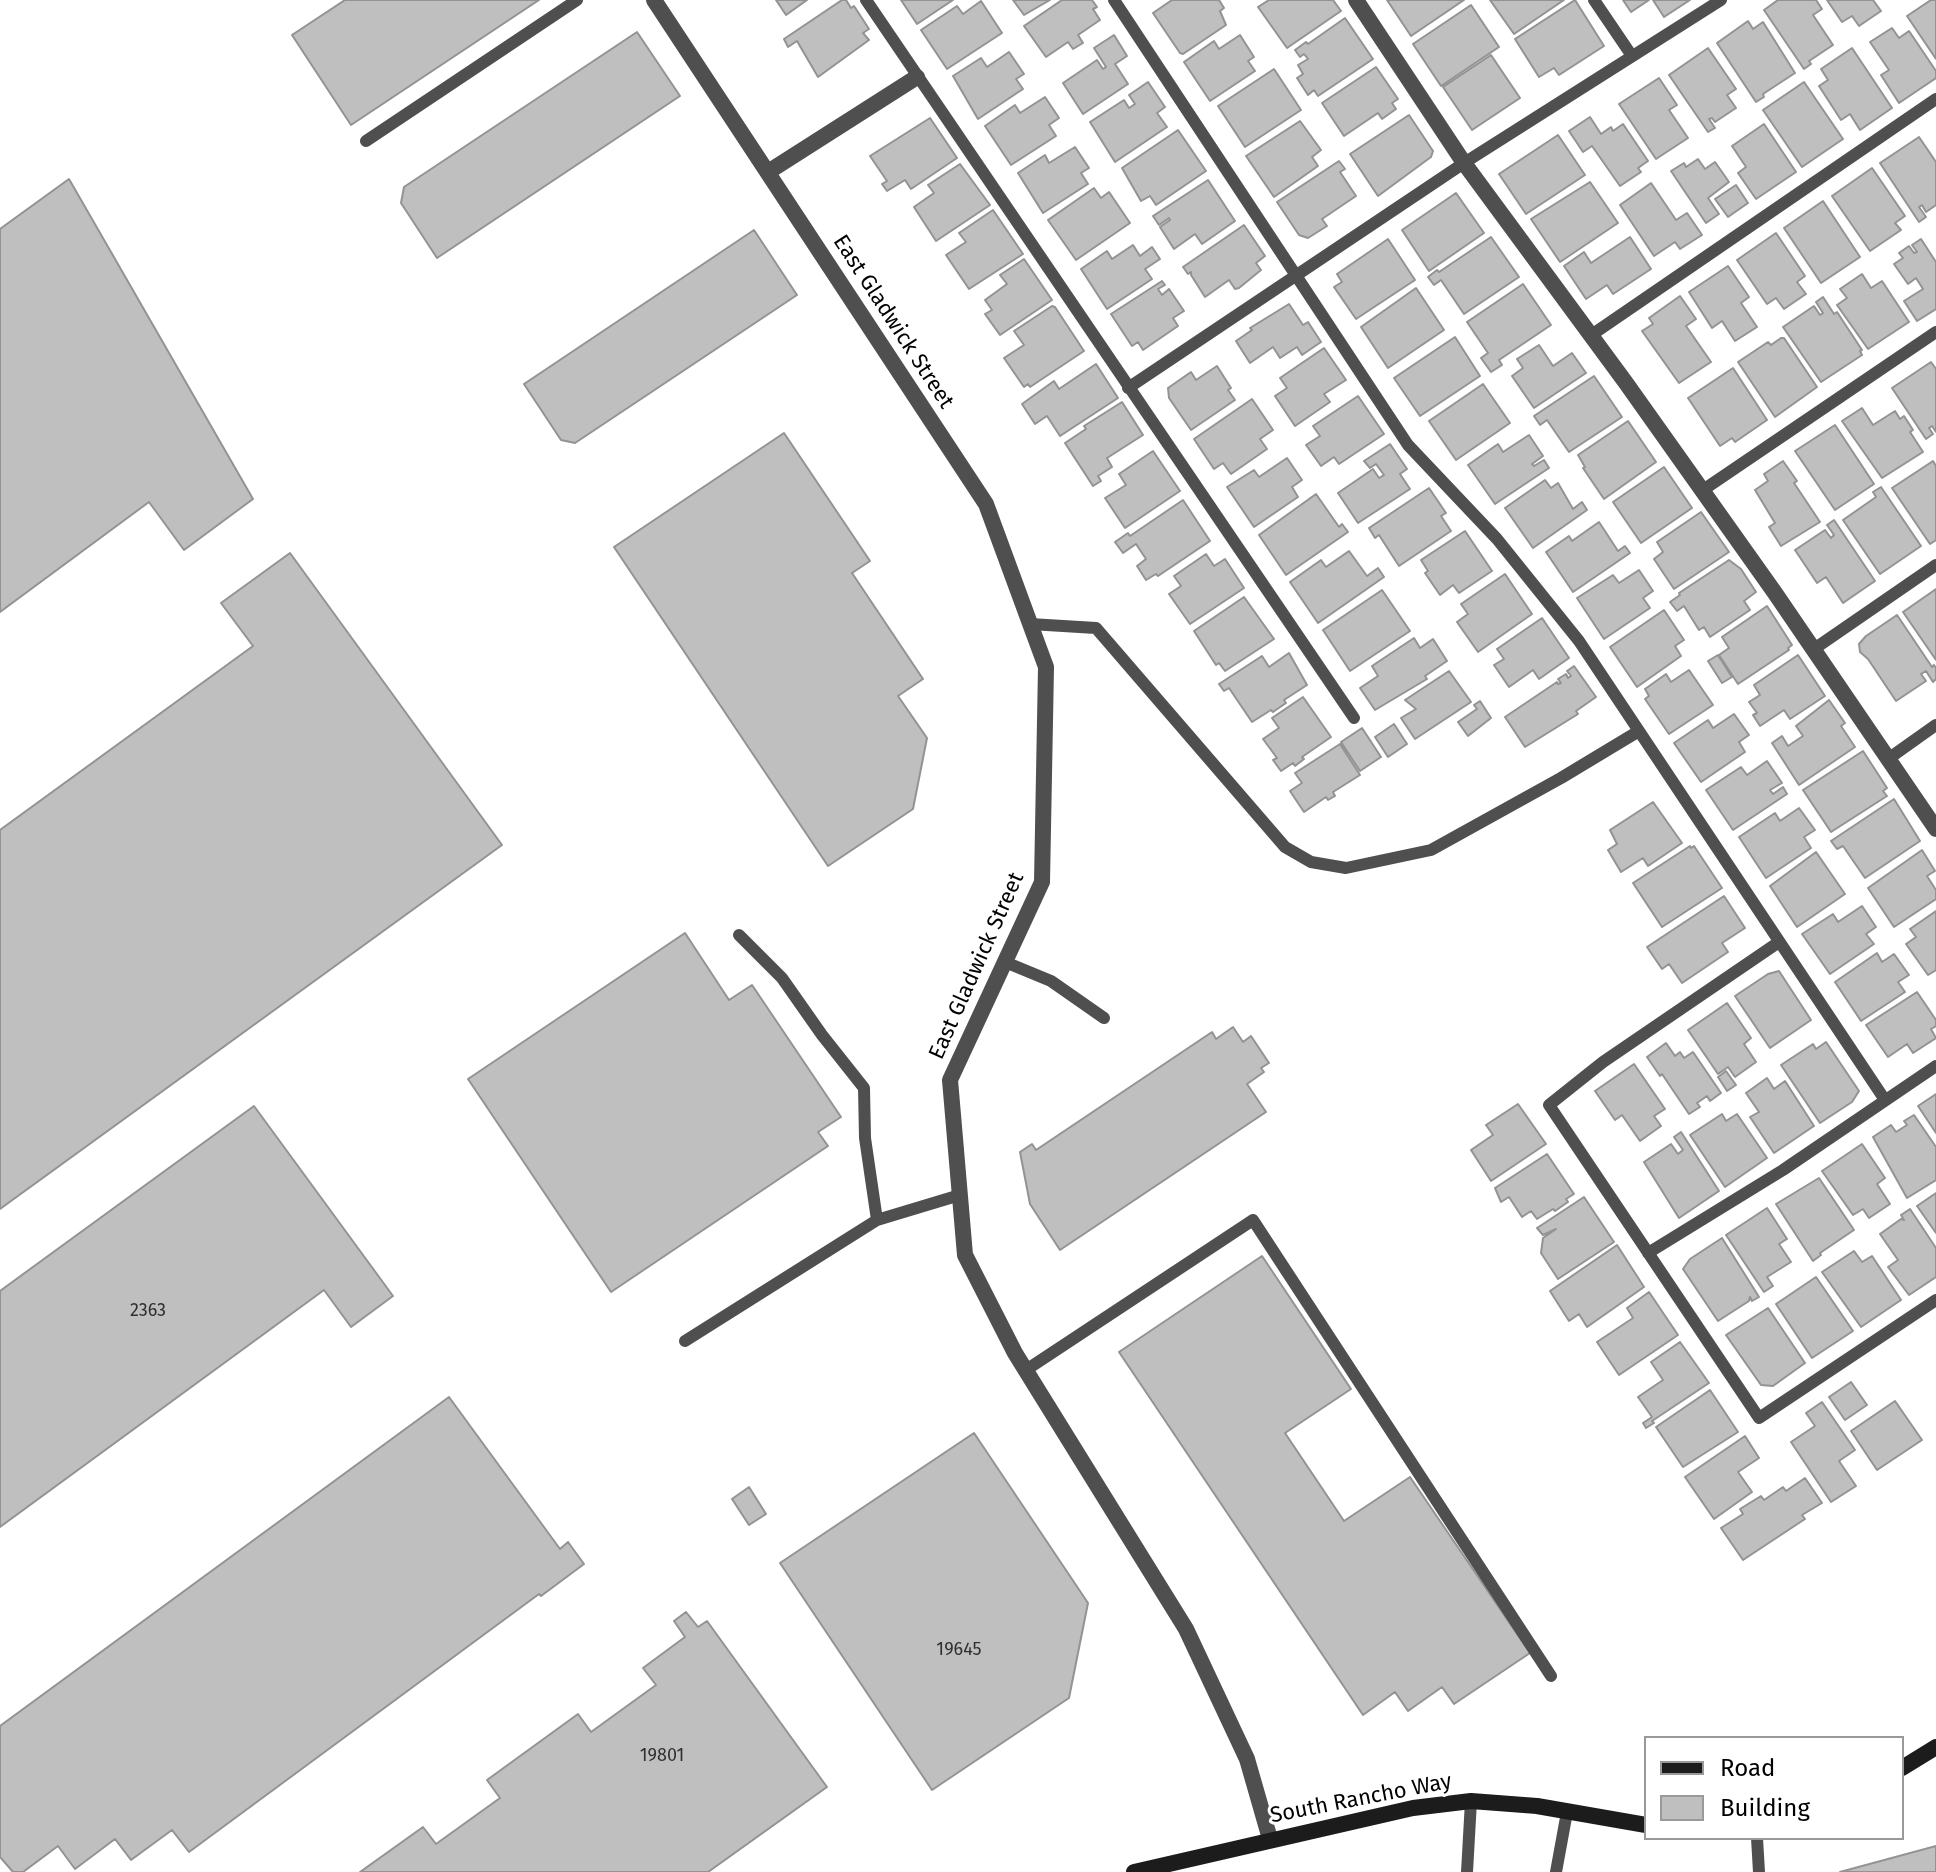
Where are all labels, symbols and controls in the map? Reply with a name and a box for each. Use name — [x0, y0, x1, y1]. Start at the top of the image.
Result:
street label: East Gladwick Street — [827, 230, 959, 414]
street label: East Gladwick Street — [924, 868, 1030, 1064]
house number: 2363 — [130, 1300, 166, 1322]
house number: 19645 — [936, 1639, 982, 1661]
legend — [1644, 1736, 1904, 1840]
house number: 19801 — [640, 1745, 684, 1767]
text: Road — [1720, 1754, 1775, 1782]
street label: South Rancho Way — [1268, 1768, 1454, 1830]
text: Building — [1720, 1794, 1810, 1822]

